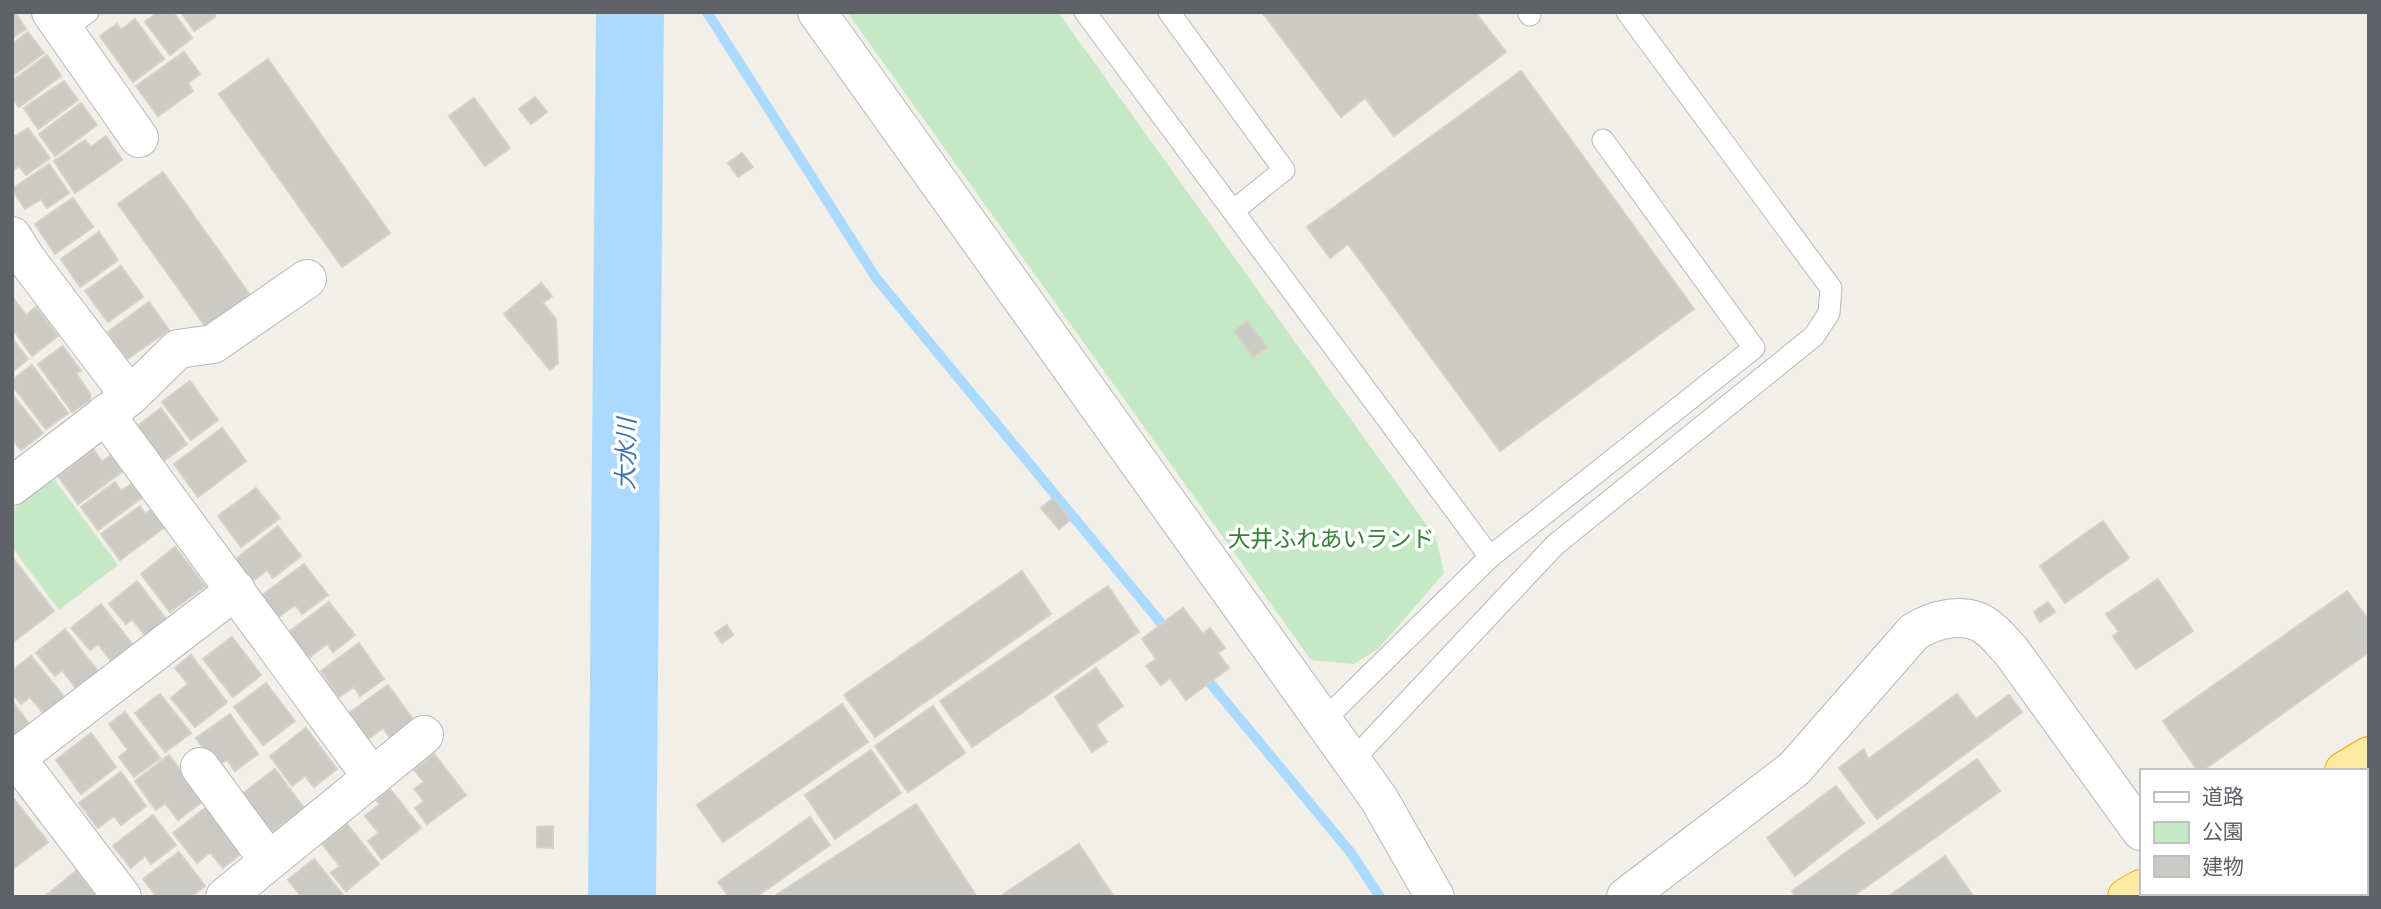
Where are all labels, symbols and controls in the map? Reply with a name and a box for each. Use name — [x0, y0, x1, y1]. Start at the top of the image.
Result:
water label: 大水川 — [611, 415, 641, 490]
park label: 大井ふれあいランド — [1228, 525, 1435, 553]
legend — [2140, 769, 2367, 895]
text: 道路 — [2202, 784, 2244, 809]
text: 公園 — [2202, 819, 2244, 844]
text: 建物 — [2202, 854, 2244, 879]

